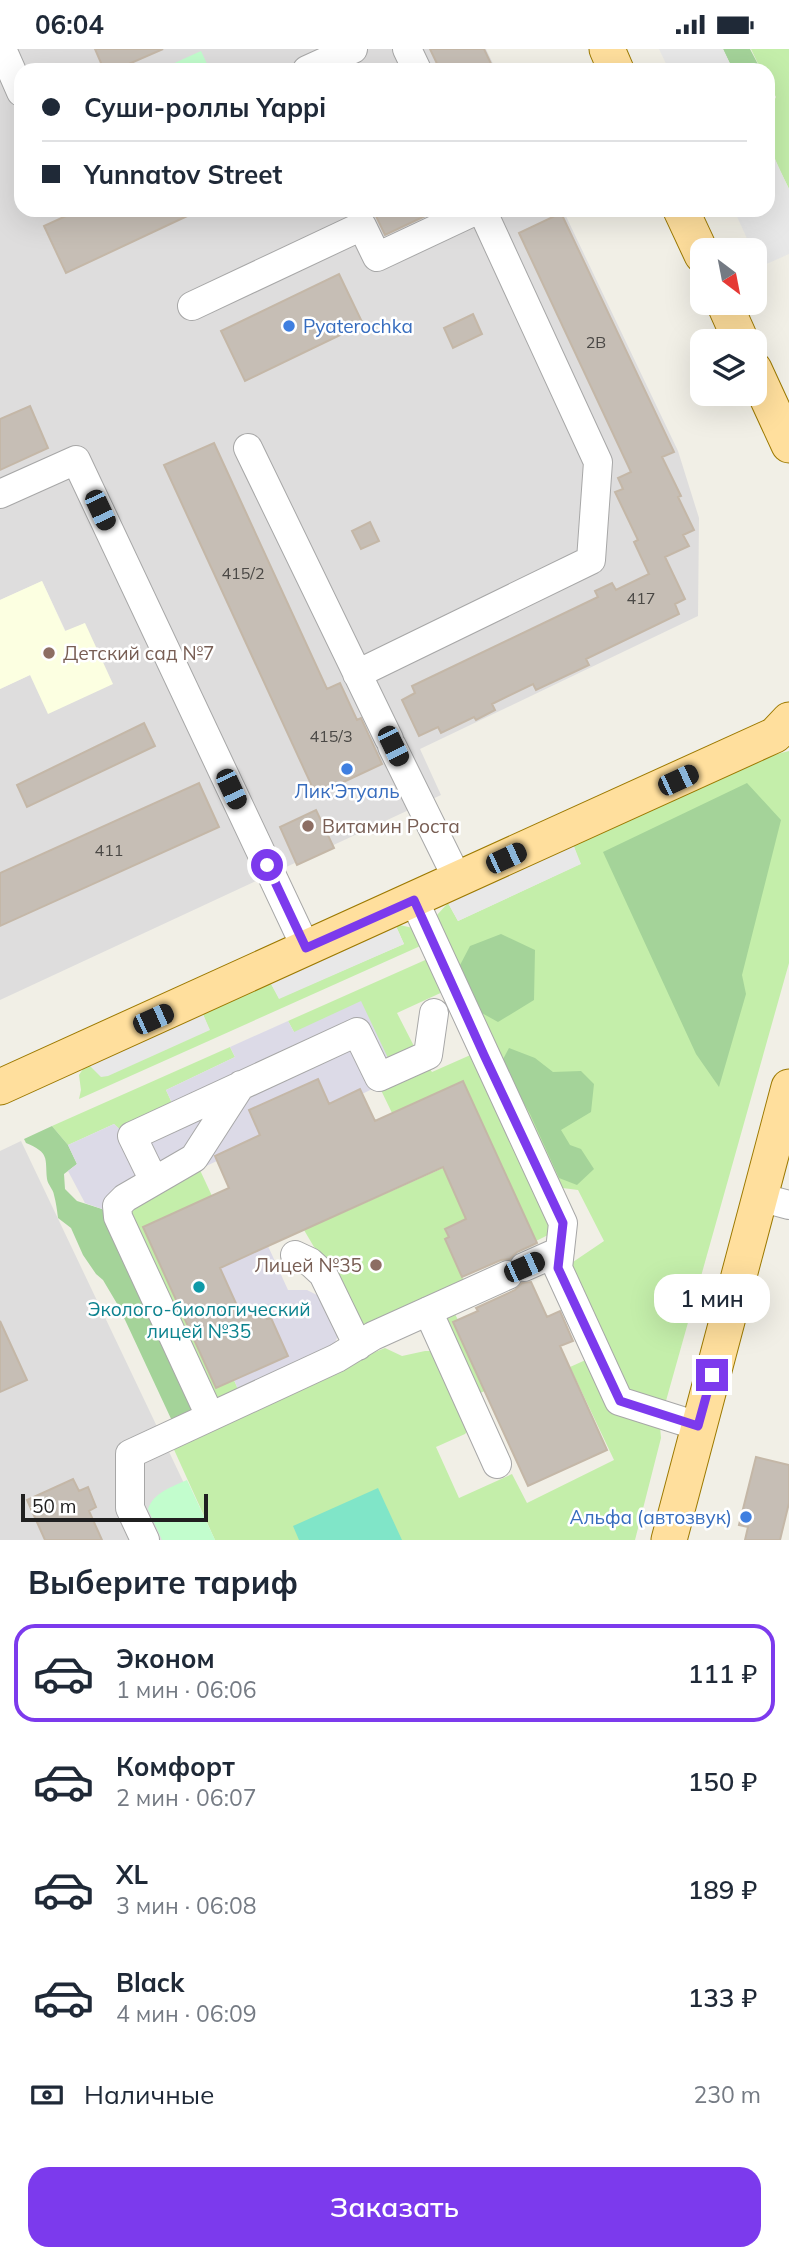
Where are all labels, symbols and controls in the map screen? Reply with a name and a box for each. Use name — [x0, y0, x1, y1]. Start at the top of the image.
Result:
text: 06:04 — [35, 8, 104, 41]
text: Суши-роллы Yappi — [84, 91, 326, 124]
text: Yunnatov Street — [84, 158, 282, 191]
north arrow — [690, 238, 766, 315]
map controls — [690, 238, 767, 406]
place label: Pyaterochka — [303, 314, 413, 338]
marker: Pyaterochka — [281, 318, 297, 334]
button: layers — [690, 329, 767, 406]
house number: 2В — [586, 332, 606, 352]
car — [82, 487, 119, 533]
house number: 415/2 — [222, 563, 264, 583]
house number: 417 — [627, 588, 655, 608]
place label: Детский сад №7 — [63, 641, 215, 665]
marker: Детский сад №7 — [41, 645, 57, 661]
car — [375, 723, 412, 769]
house number: 415/3 — [310, 726, 352, 746]
marker: Лик'Этуаль — [339, 761, 355, 777]
car — [655, 762, 702, 798]
car — [213, 766, 250, 812]
place label: Лик'Этуаль — [294, 779, 400, 803]
place label: Витамин Роста — [322, 814, 460, 838]
marker: Витамин Роста — [300, 818, 316, 834]
house number: 411 — [95, 840, 123, 860]
car — [483, 840, 530, 876]
route start — [251, 849, 283, 881]
car — [130, 1001, 177, 1037]
car — [501, 1249, 548, 1285]
place label: Лицей №35 — [254, 1253, 362, 1277]
marker: Лицей №35 — [368, 1257, 384, 1273]
callout: 1 мин — [654, 1273, 770, 1323]
marker: Эколого-биологический лицей №35 — [191, 1279, 207, 1295]
text: 1 мин — [680, 1284, 744, 1313]
place label: Эколого-биологический лицей №35 — [87, 1297, 311, 1343]
route end — [696, 1359, 728, 1391]
scale bar — [21, 1491, 208, 1523]
text: 50 m — [32, 1494, 76, 1518]
place label: Альфа (автозвук) — [570, 1505, 732, 1529]
marker: Альфа (автозвук) — [738, 1509, 754, 1525]
text: Выберите тариф — [28, 1562, 298, 1602]
icon: car — [32, 1642, 95, 1705]
text: Эконом — [116, 1642, 215, 1675]
text: 111 ₽ — [688, 1657, 757, 1690]
text: 1 мин · 06:06 — [116, 1675, 256, 1704]
icon: car — [32, 1750, 95, 1813]
text: Комфорт — [116, 1750, 235, 1783]
text: 150 ₽ — [688, 1765, 757, 1798]
text: 2 мин · 06:07 — [116, 1783, 256, 1812]
icon: car — [32, 1858, 95, 1921]
text: XL — [116, 1858, 148, 1891]
text: 189 ₽ — [688, 1873, 757, 1906]
text: 3 мин · 06:08 — [116, 1891, 256, 1920]
icon: car — [32, 1966, 95, 2029]
text: Black — [116, 1966, 184, 1999]
text: 133 ₽ — [688, 1981, 757, 2014]
text: 4 мин · 06:09 — [116, 1999, 256, 2028]
icon: cash — [28, 2076, 66, 2114]
text: Наличные — [84, 2078, 214, 2111]
text: 230 m — [693, 2080, 761, 2109]
button: Заказать — [28, 2167, 761, 2247]

